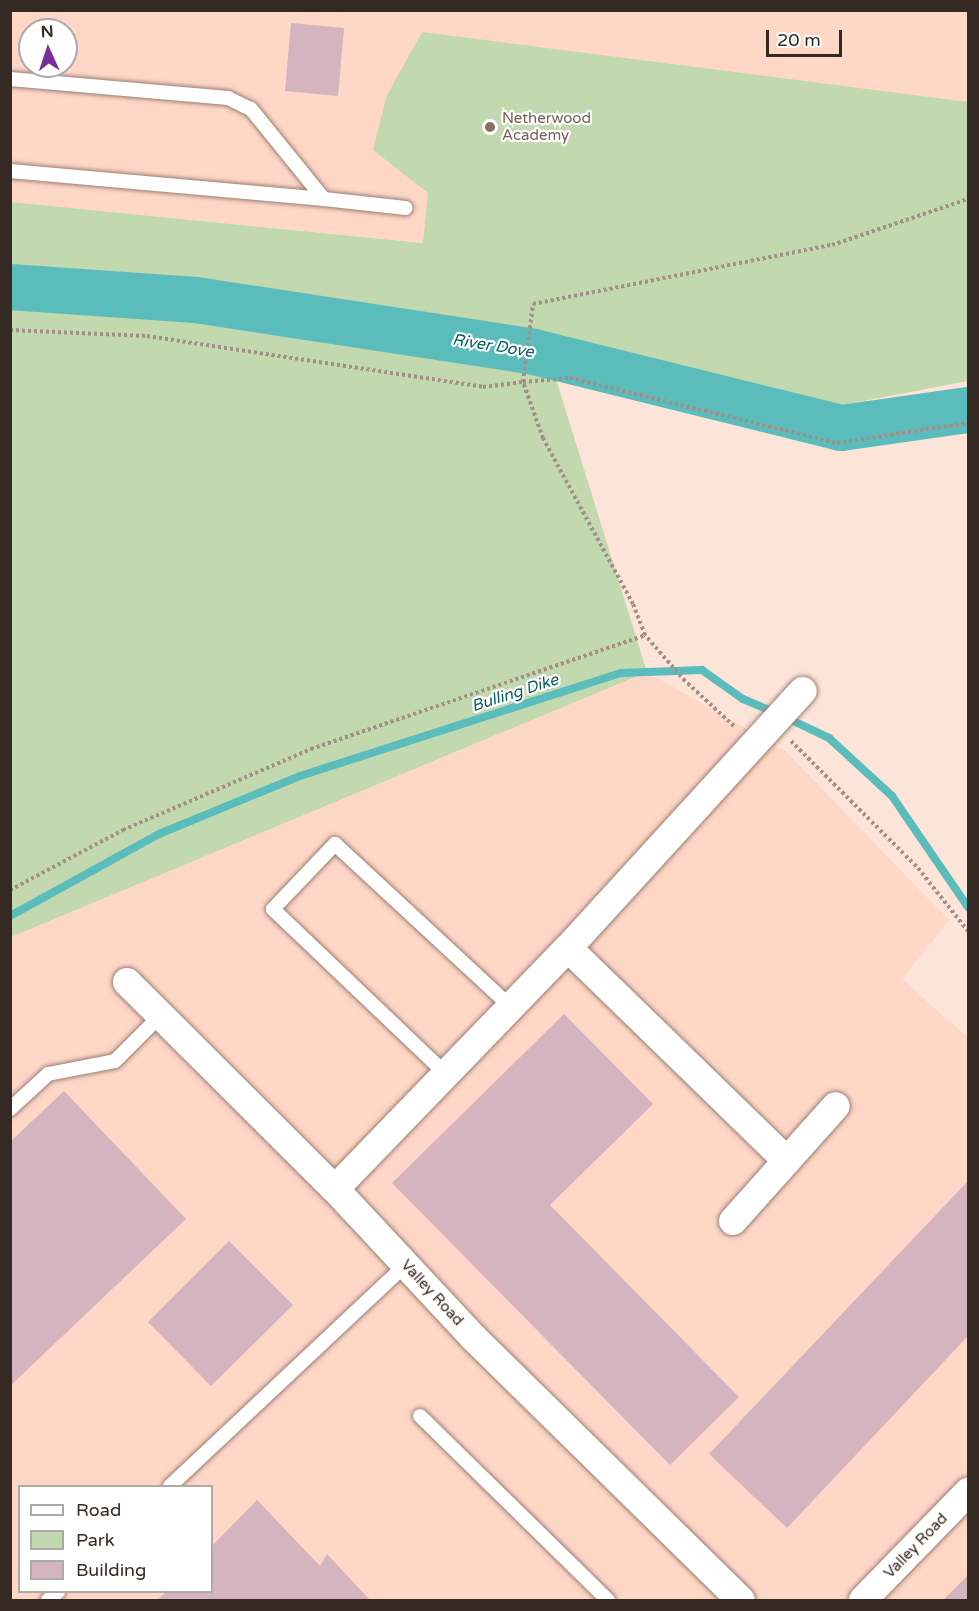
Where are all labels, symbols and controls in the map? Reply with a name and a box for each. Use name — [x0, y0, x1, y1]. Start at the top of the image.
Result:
north arrow — [18, 18, 78, 78]
scale bar — [769, 18, 846, 56]
text: N — [40, 22, 54, 42]
text: 20 m — [777, 29, 821, 51]
place label: Netherwood Academy — [502, 109, 591, 144]
marker: Netherwood Academy — [483, 120, 497, 134]
water label: River Dove — [451, 330, 535, 362]
water label: Bulling Dike — [469, 670, 561, 716]
street label: Valley Road — [397, 1256, 467, 1330]
legend — [18, 1485, 213, 1593]
text: Road — [76, 1499, 121, 1521]
street label: Valley Road — [881, 1510, 951, 1582]
text: Park — [76, 1529, 114, 1551]
text: Building — [76, 1559, 146, 1581]

